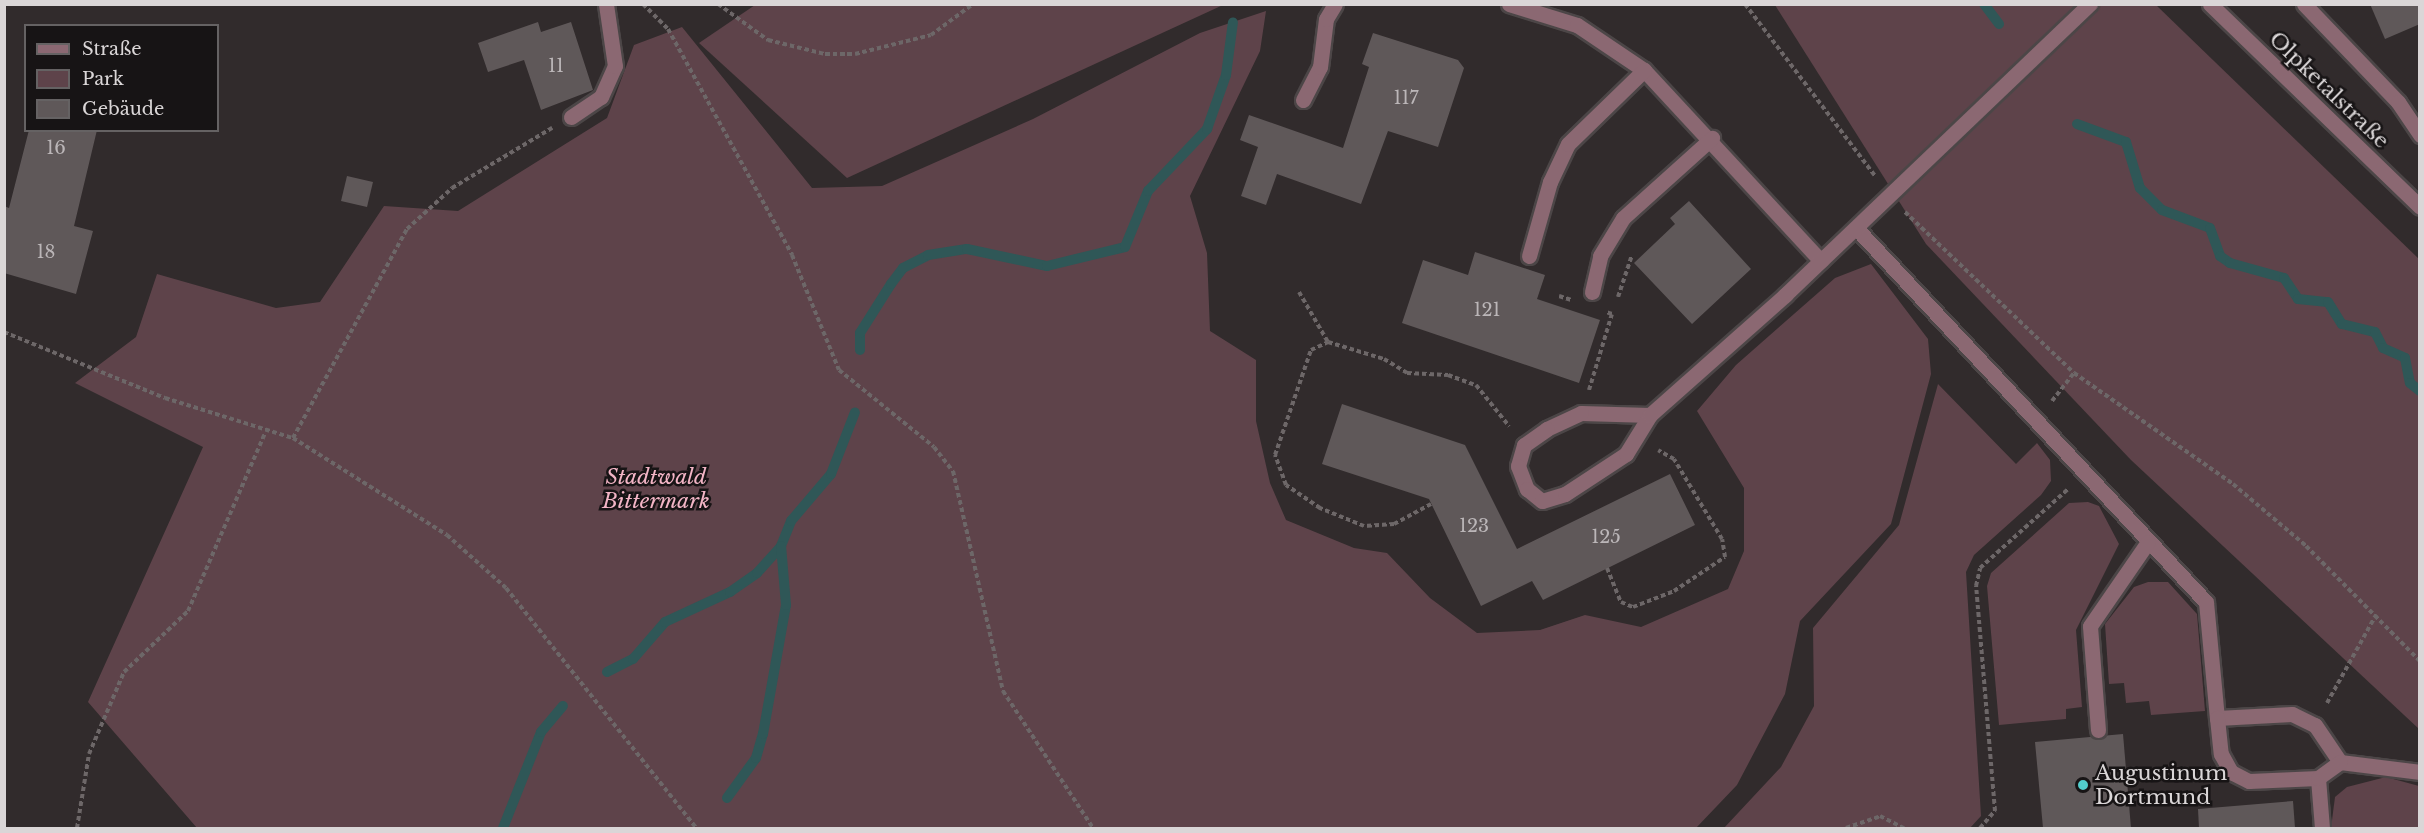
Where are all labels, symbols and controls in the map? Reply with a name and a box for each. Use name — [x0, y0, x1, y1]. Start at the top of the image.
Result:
legend — [24, 24, 219, 132]
street label: Olpketalstraße — [2264, 26, 2394, 154]
text: Straße — [82, 38, 142, 60]
house number: 11 — [548, 55, 564, 77]
text: Park — [82, 68, 124, 90]
house number: 117 — [1393, 87, 1419, 109]
text: Gebäude — [82, 98, 164, 120]
house number: 16 — [46, 137, 66, 159]
house number: 18 — [37, 241, 55, 263]
house number: 121 — [1473, 299, 1501, 321]
park label: Stadtwald Bittermark — [602, 464, 710, 514]
house number: 123 — [1459, 515, 1489, 537]
house number: 125 — [1591, 526, 1621, 548]
place label: Augustinum Dortmund — [2095, 760, 2227, 810]
marker: Augustinum Dortmund — [2076, 778, 2090, 792]

